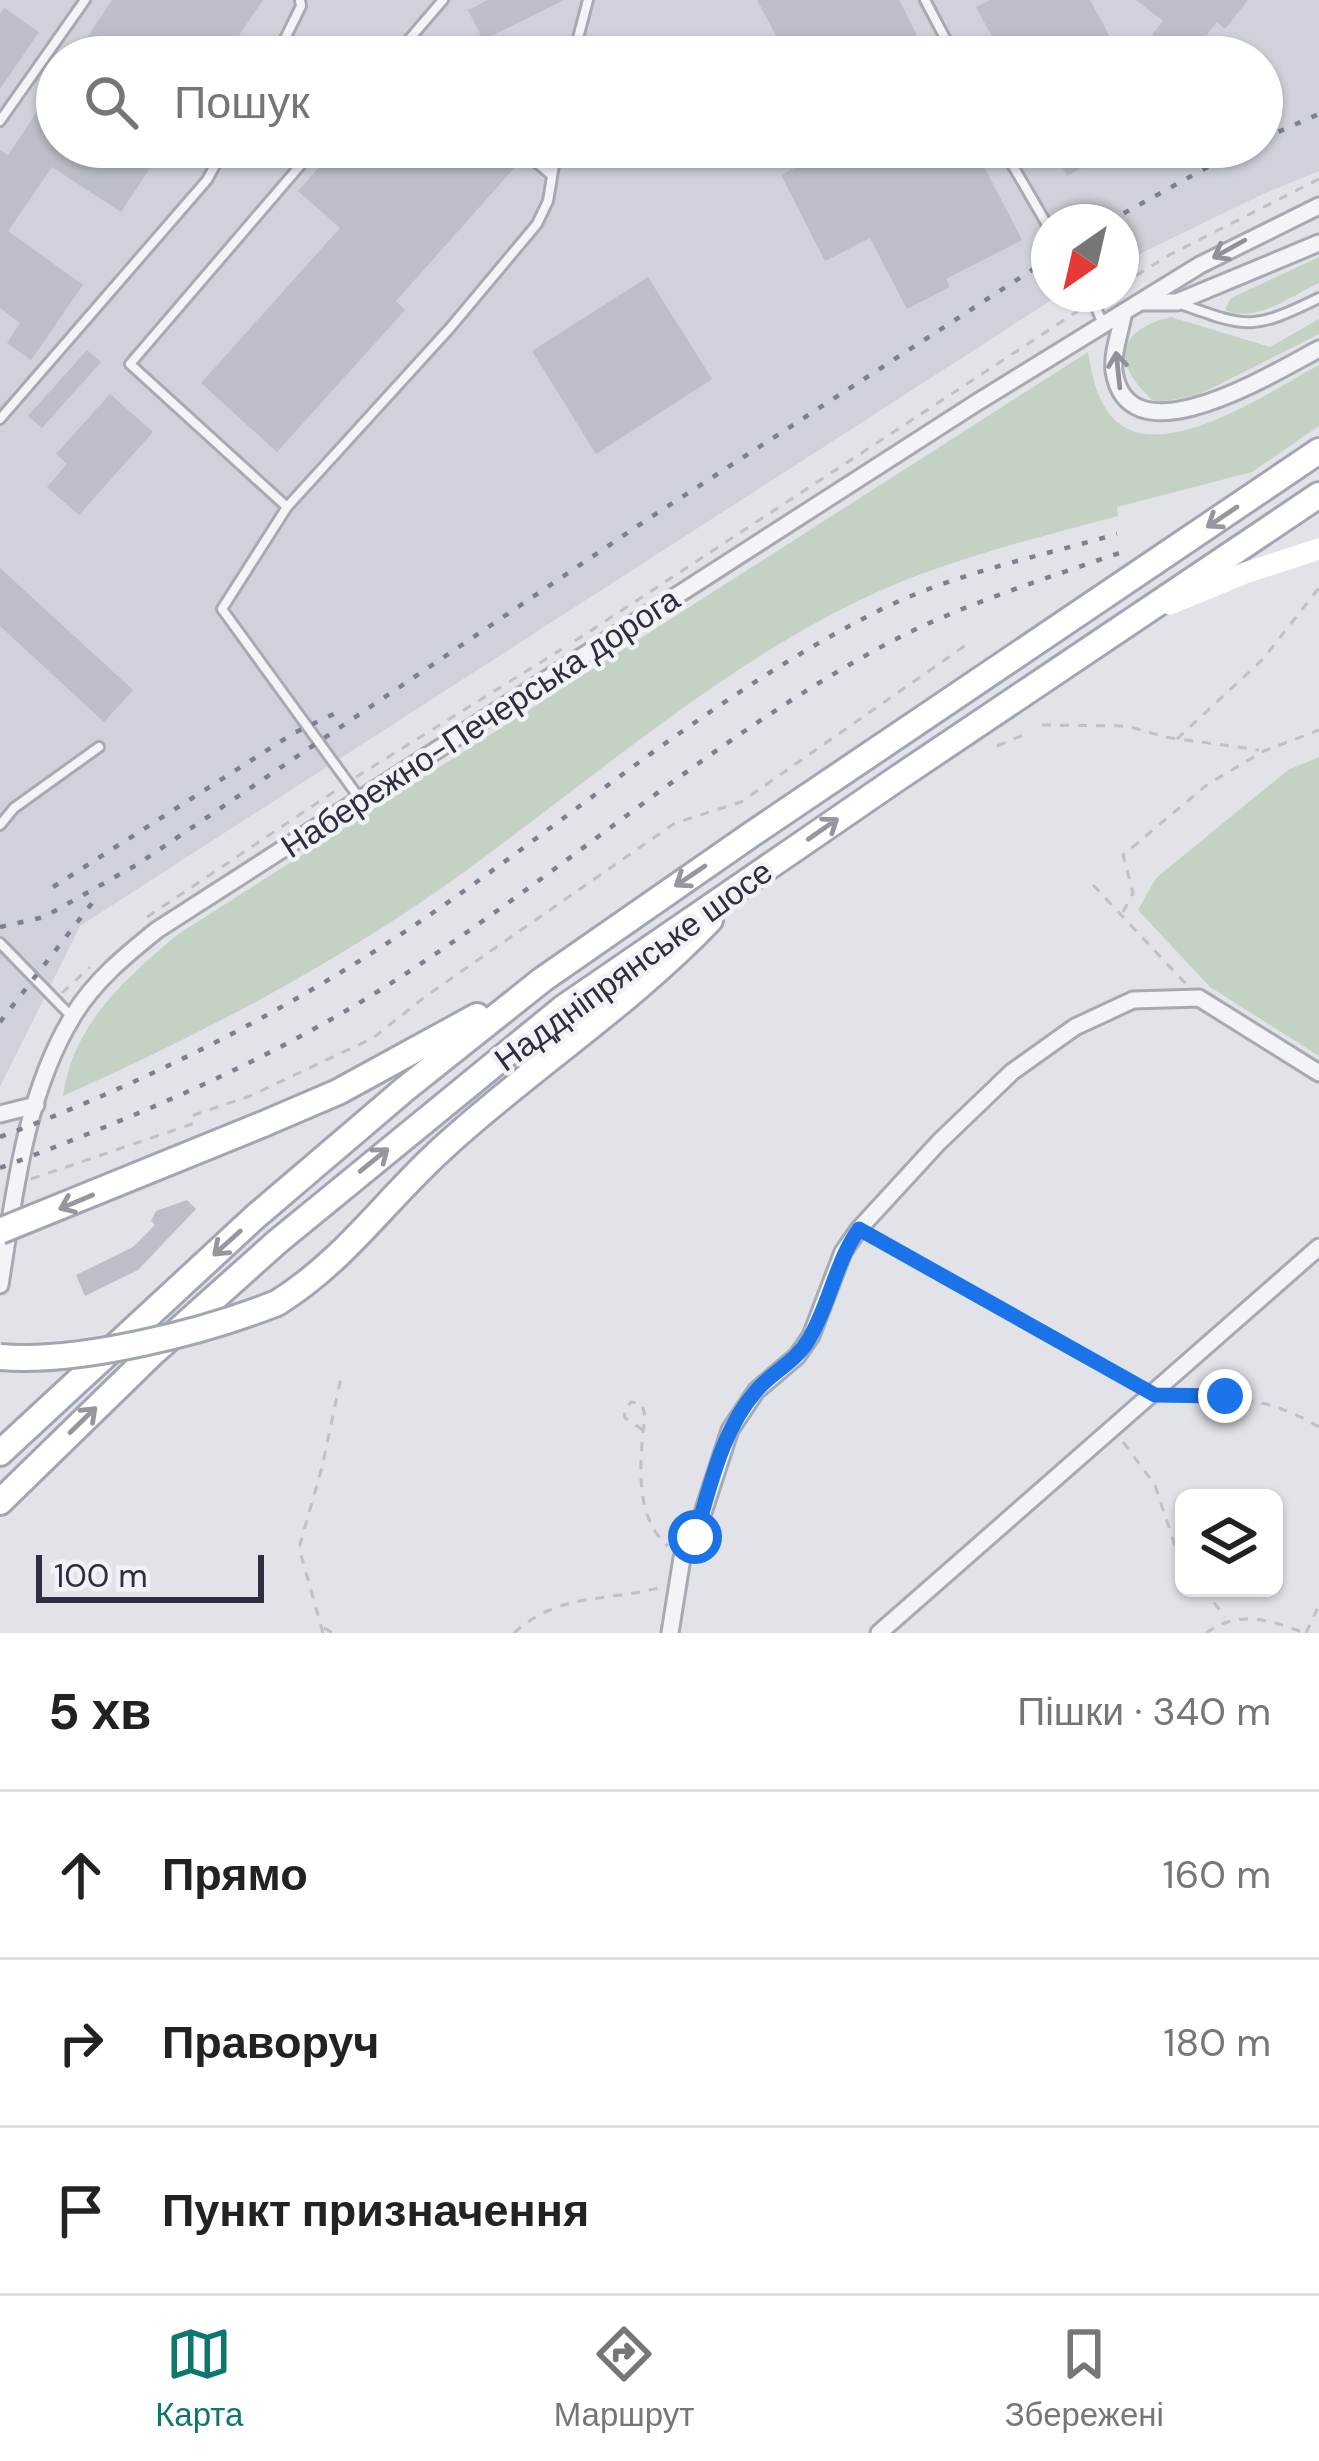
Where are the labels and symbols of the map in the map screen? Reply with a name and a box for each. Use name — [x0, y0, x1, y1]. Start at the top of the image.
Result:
north arrow — [1031, 204, 1139, 312]
one-way arrow — [1212, 238, 1247, 261]
one-way arrow — [1107, 351, 1129, 390]
one-way arrow — [1206, 504, 1239, 529]
street label: Набережно-Печерська дорога — [273, 577, 688, 868]
one-way arrow — [806, 817, 839, 842]
street label: Наддніпрянське шосе — [486, 850, 781, 1081]
one-way arrow — [674, 863, 707, 888]
one-way arrow — [358, 1147, 389, 1174]
one-way arrow — [58, 1193, 95, 1214]
one-way arrow — [212, 1229, 242, 1256]
route end — [1198, 1369, 1252, 1423]
one-way arrow — [68, 1406, 97, 1434]
route start — [668, 1510, 722, 1564]
scale bar — [36, 1549, 264, 1602]

